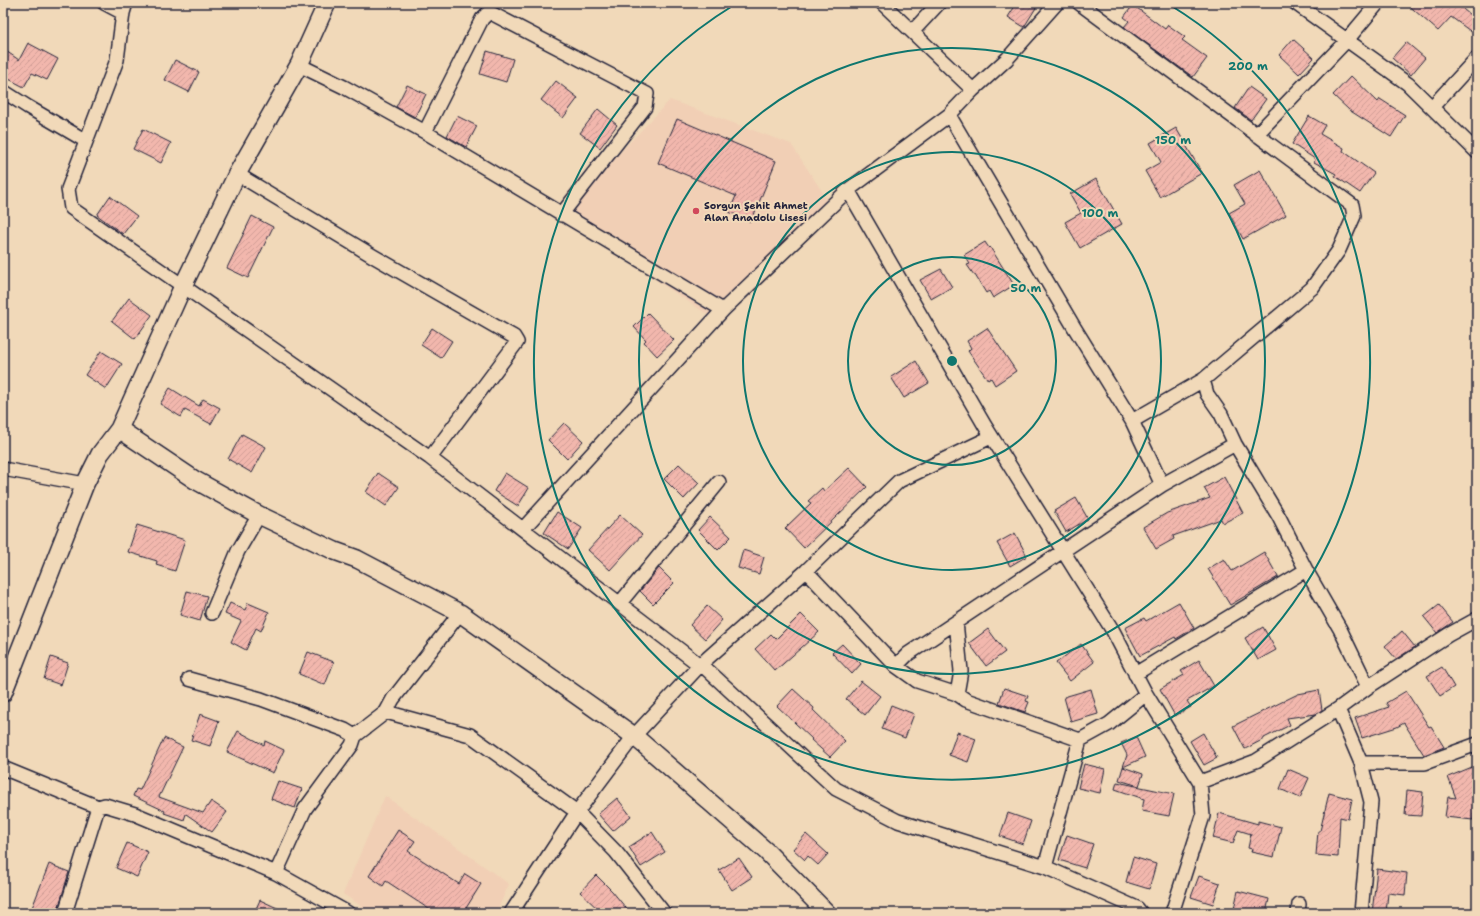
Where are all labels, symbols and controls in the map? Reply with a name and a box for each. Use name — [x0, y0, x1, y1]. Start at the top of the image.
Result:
text: 200 m — [1228, 58, 1268, 74]
text: 150 m — [1155, 132, 1191, 148]
place label: Sorgun Şehit Ahmet Alan Anadolu Lisesi — [704, 199, 808, 224]
text: 100 m — [1082, 205, 1119, 221]
marker: Sorgun Şehit Ahmet Alan Anadolu Lisesi — [691, 206, 701, 216]
text: 50 m — [1011, 280, 1042, 296]
centre of rings — [945, 354, 959, 368]

